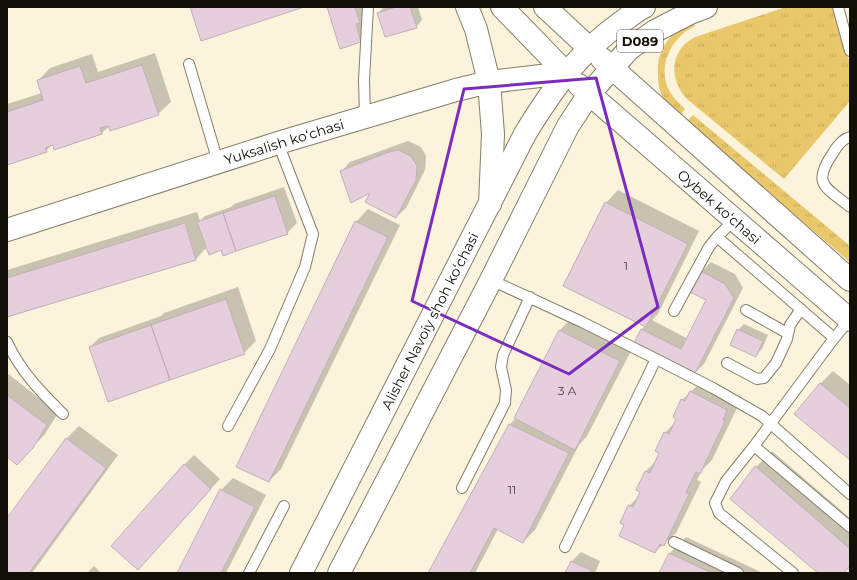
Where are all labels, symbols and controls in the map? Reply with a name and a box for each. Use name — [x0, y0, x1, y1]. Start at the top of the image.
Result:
road number: D089 — [617, 30, 663, 52]
street label: Yuksalish koʻchasi — [222, 115, 346, 169]
street label: Oybek ko‘chasi — [674, 166, 764, 248]
street label: Alisher Navoiy shoh koʻchasi — [377, 229, 483, 413]
house number: 1 — [624, 258, 628, 273]
house number: 3 A — [558, 383, 577, 398]
house number: 11 — [508, 482, 516, 497]

